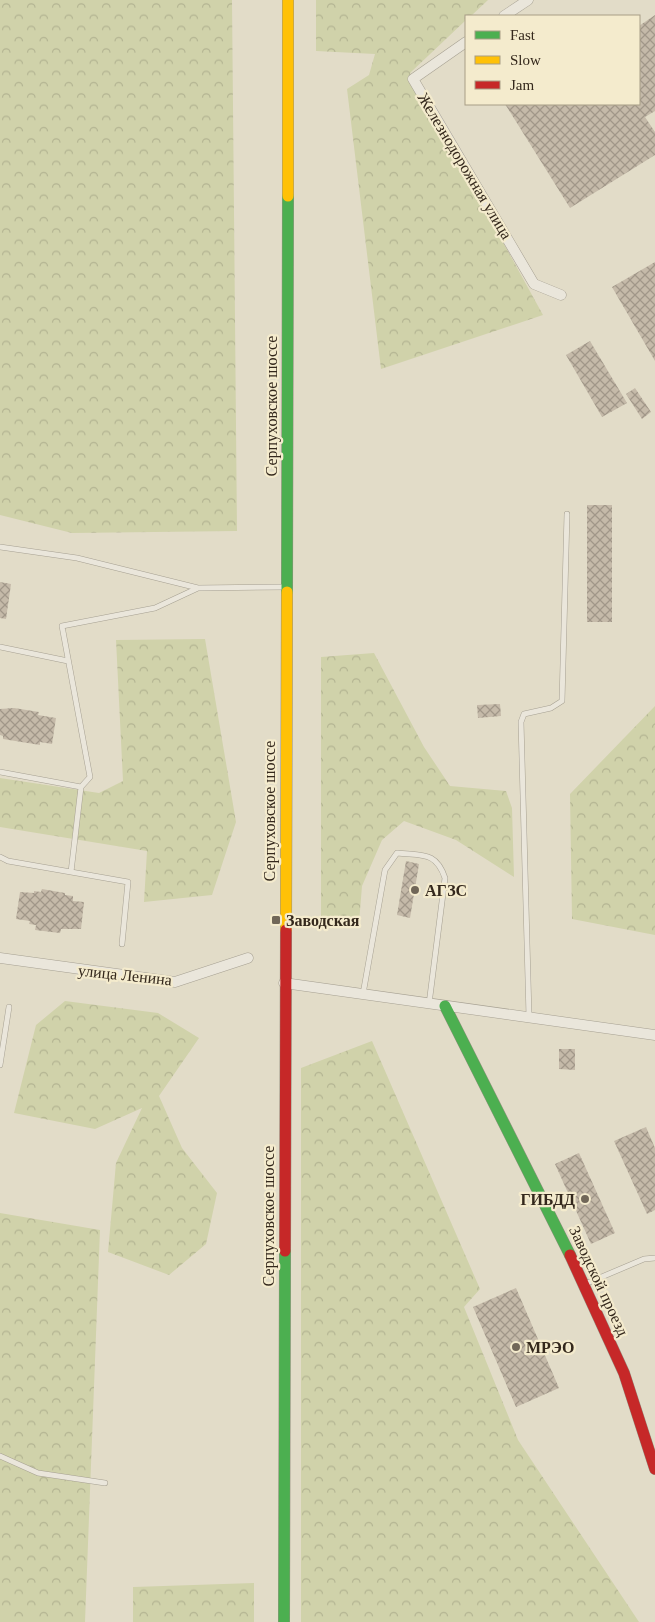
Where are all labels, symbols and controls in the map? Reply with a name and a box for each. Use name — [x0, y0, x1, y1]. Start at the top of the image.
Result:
legend — [465, 15, 640, 105]
text: Fast — [510, 27, 536, 43]
text: Slow — [510, 52, 541, 68]
text: Jam — [510, 77, 534, 93]
street label: Железнодорожная улица — [414, 90, 515, 243]
street label: Серпуховское шоссе — [263, 336, 281, 476]
street label: Серпуховское шоссе — [261, 741, 279, 881]
place label: АГЗС — [425, 882, 467, 899]
marker: АГЗС — [409, 884, 421, 896]
place label: Заводская — [286, 912, 360, 929]
marker: Заводская — [270, 914, 282, 926]
street label: улица Ленина — [77, 962, 173, 989]
street label: Серпуховское шоссе — [260, 1146, 278, 1286]
place label: ГИБДД — [520, 1191, 575, 1209]
marker: ГИБДД — [579, 1193, 591, 1205]
street label: Заводской проезд — [565, 1223, 632, 1339]
place label: МРЭО — [526, 1339, 574, 1356]
marker: МРЭО — [510, 1341, 522, 1353]

